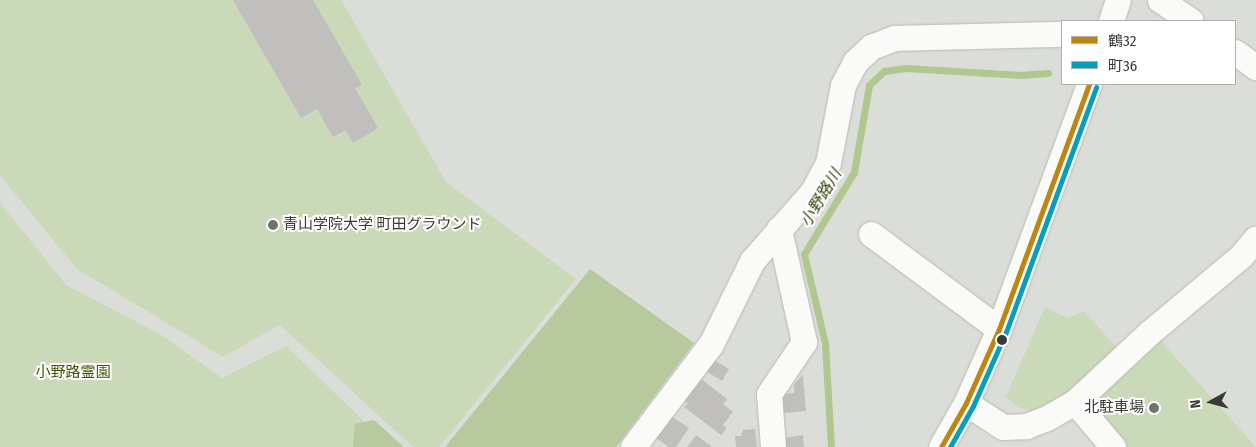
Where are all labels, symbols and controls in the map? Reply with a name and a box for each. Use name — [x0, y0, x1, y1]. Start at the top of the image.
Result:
legend — [1061, 20, 1236, 85]
text: 鶴32 — [1108, 32, 1136, 50]
text: 町36 — [1108, 57, 1137, 75]
water label: 小野路川 — [796, 166, 846, 230]
place label: 青山学院大学 町田グラウンド — [283, 216, 482, 234]
marker: 青山学院大学 町田グラウンド — [267, 219, 279, 231]
unlabelled marker — [997, 335, 1007, 345]
park label: 小野路霊園 — [36, 364, 110, 382]
north arrow — [1186, 377, 1236, 427]
place label: 北駐車場 — [1084, 399, 1144, 417]
text: N — [1187, 399, 1205, 409]
marker: 北駐車場 — [1148, 402, 1160, 414]

